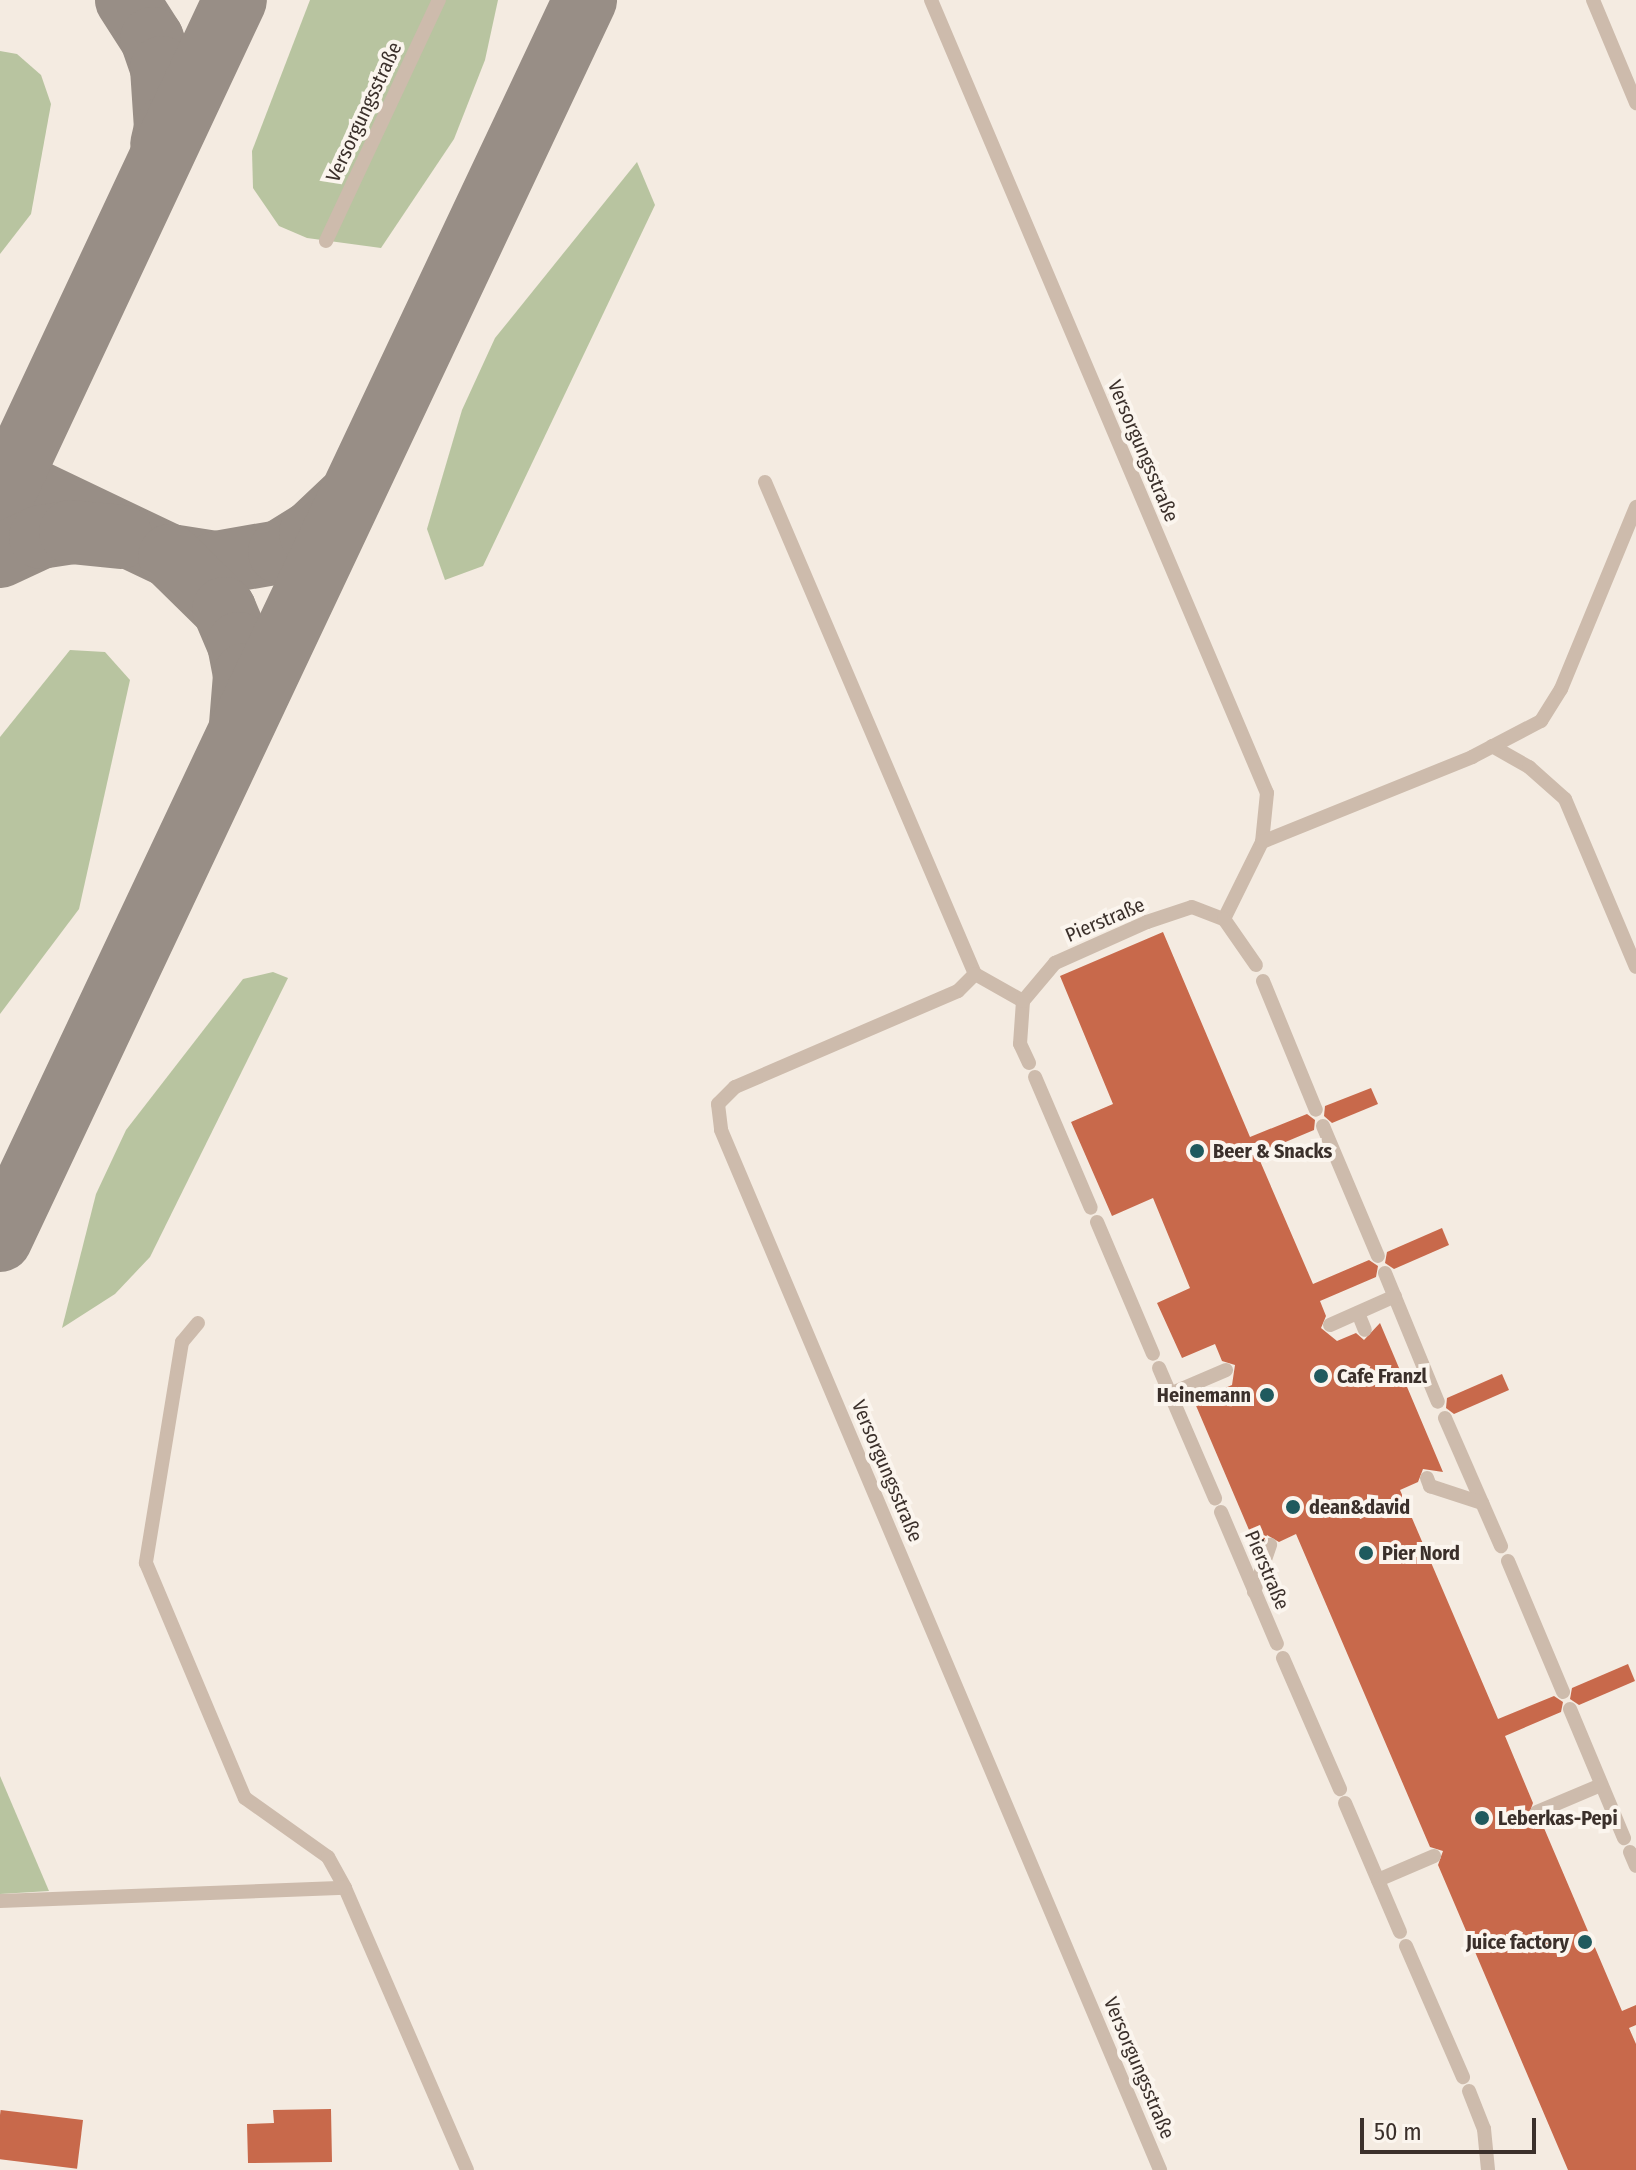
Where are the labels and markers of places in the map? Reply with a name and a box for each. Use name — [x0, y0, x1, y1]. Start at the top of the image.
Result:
place label: Beer & Snacks — [1213, 1139, 1332, 1163]
marker: Beer & Snacks — [1188, 1142, 1206, 1160]
place label: Cafe Franzl — [1337, 1364, 1427, 1388]
marker: Cafe Franzl — [1312, 1367, 1330, 1385]
place label: Heinemann — [1157, 1383, 1251, 1407]
marker: Heinemann — [1258, 1386, 1276, 1404]
place label: dean&david — [1309, 1495, 1410, 1519]
marker: dean&david — [1284, 1498, 1302, 1516]
place label: Pier Nord — [1382, 1541, 1460, 1565]
marker: Pier Nord — [1357, 1544, 1375, 1562]
place label: Leberkas-Pepi — [1498, 1806, 1618, 1830]
marker: Leberkas-Pepi — [1473, 1809, 1491, 1827]
place label: Juice factory — [1466, 1930, 1569, 1954]
marker: Juice factory — [1576, 1933, 1594, 1951]

